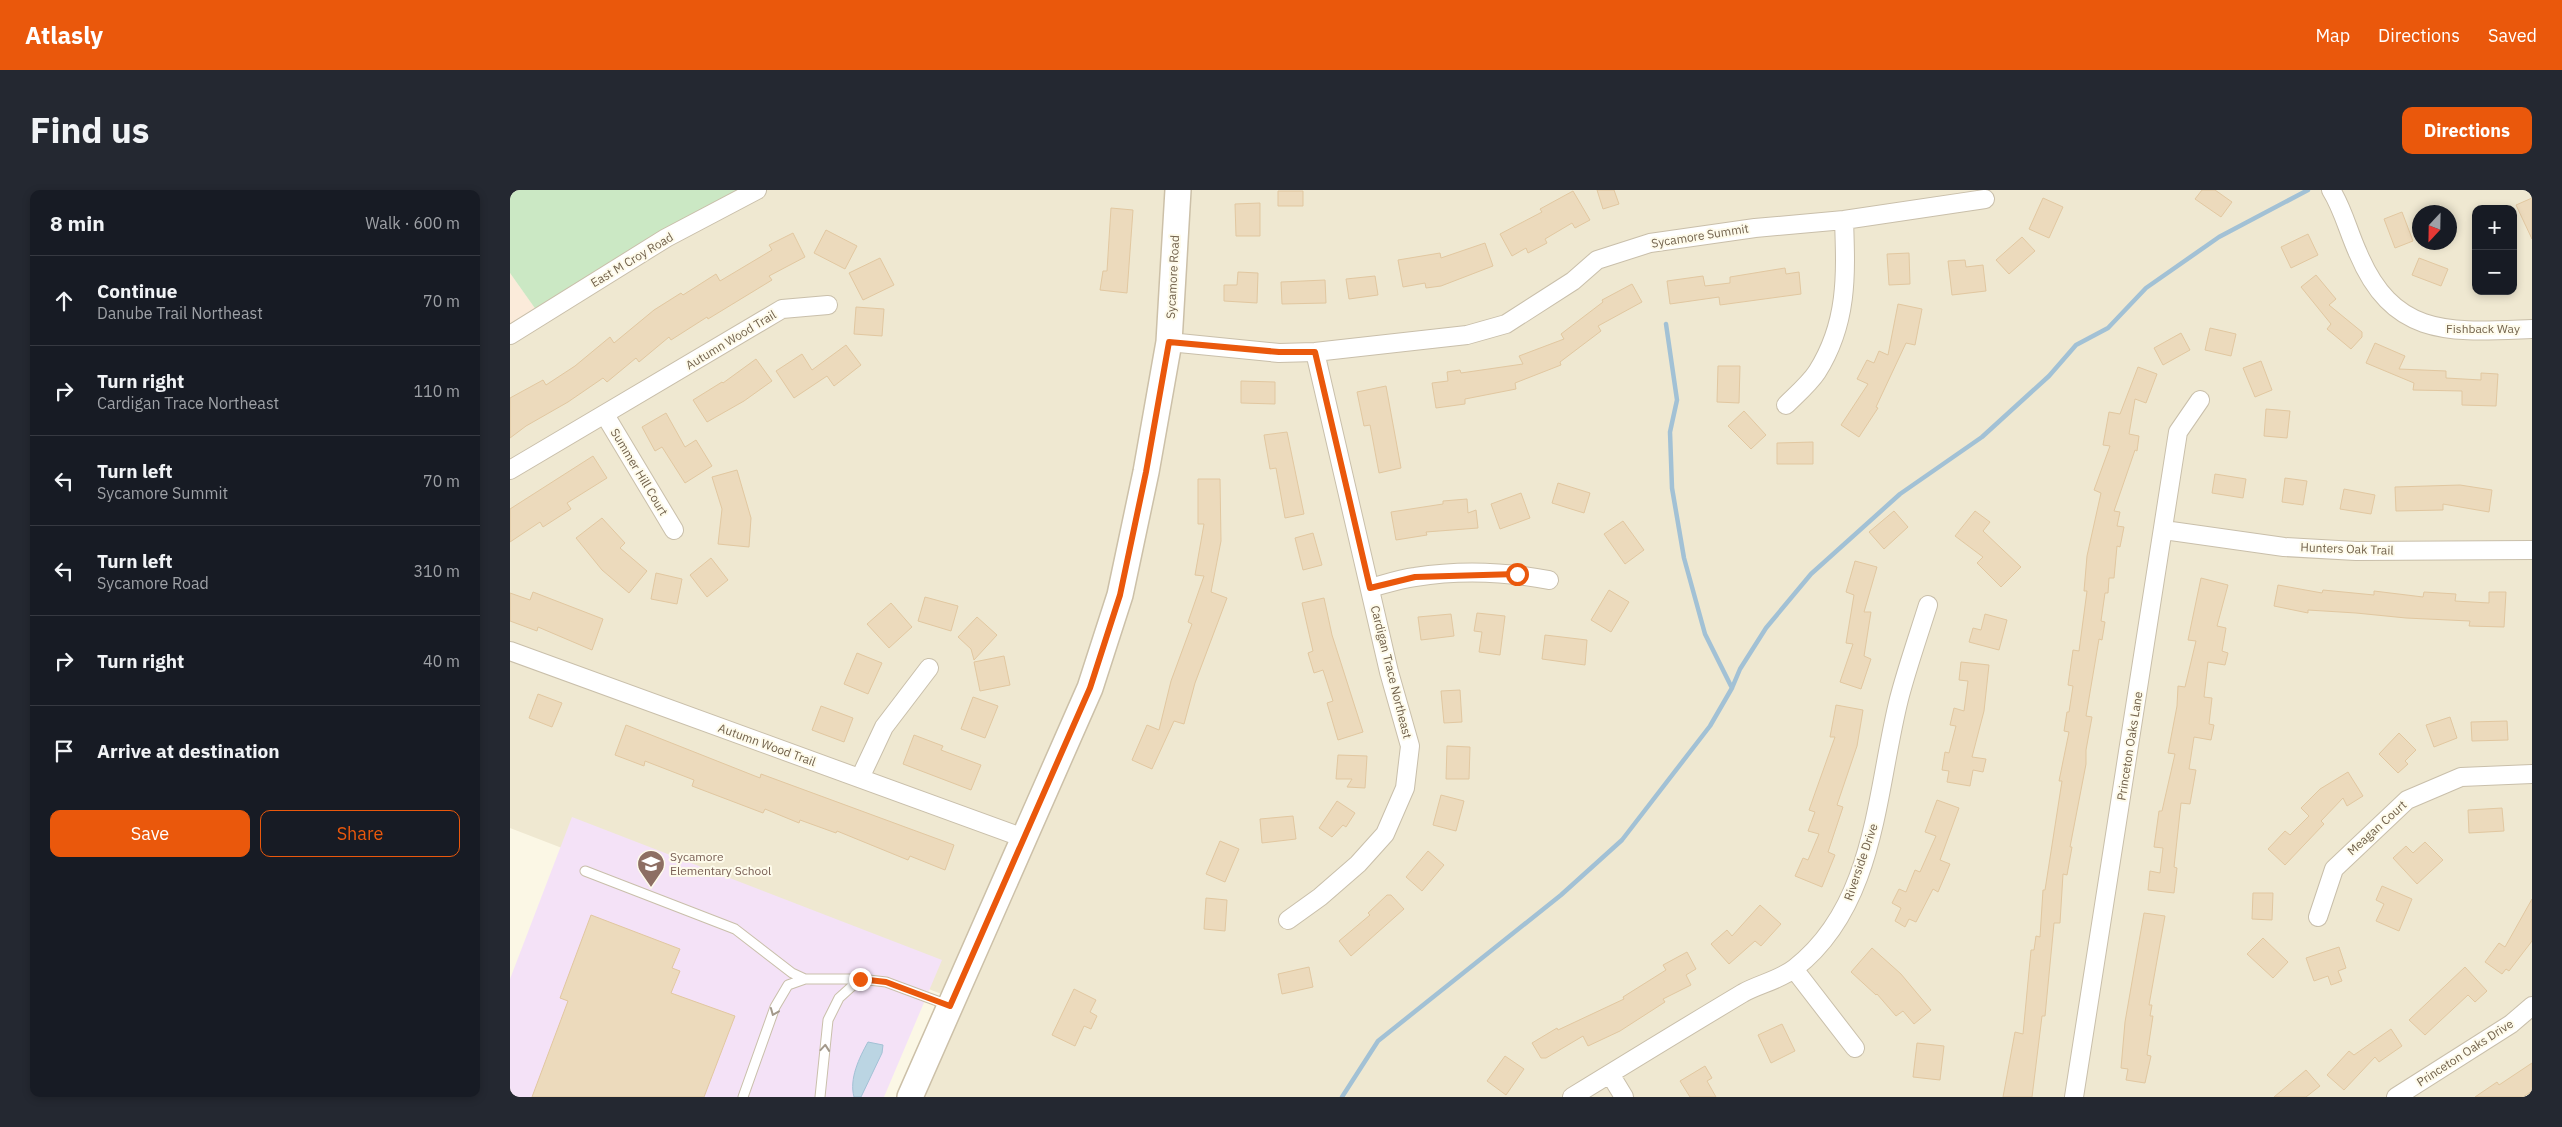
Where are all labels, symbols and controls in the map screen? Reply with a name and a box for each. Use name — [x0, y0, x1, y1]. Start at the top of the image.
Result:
text: Atlasly — [25, 19, 103, 51]
text: Map — [2315, 24, 2350, 47]
text: Directions — [2378, 24, 2460, 47]
text: Saved — [2488, 24, 2537, 47]
text: Find us — [30, 107, 149, 153]
button: Directions — [2402, 107, 2532, 154]
north arrow — [2412, 205, 2457, 250]
map controls — [2472, 205, 2517, 295]
button: + — [2472, 205, 2517, 250]
text: 8 min — [50, 209, 105, 237]
text: Walk · 600 m — [365, 213, 460, 233]
street label: Sycamore Summit — [1650, 220, 1750, 251]
street label: East M Croy Road — [588, 229, 676, 290]
street label: Sycamore Road — [1163, 235, 1182, 319]
button: − — [2472, 250, 2517, 295]
text: Continue — [97, 279, 177, 303]
icon: ahead — [50, 287, 78, 315]
text: 70 m — [423, 291, 460, 311]
text: Danube Trail Northeast — [97, 303, 263, 323]
street label: Autumn Wood Trail — [683, 307, 779, 372]
street label: Fishback Way — [2446, 321, 2520, 336]
text: Turn right — [97, 369, 184, 393]
icon: right — [50, 377, 78, 405]
text: 110 m — [413, 381, 460, 401]
text: Cardigan Trace Northeast — [97, 393, 279, 413]
street label: Summer Hill Court — [608, 425, 671, 518]
text: Turn left — [97, 459, 173, 483]
icon: left — [50, 467, 78, 495]
text: 70 m — [423, 471, 460, 491]
text: Sycamore Summit — [97, 483, 228, 503]
street label: Hunters Oak Trail — [2300, 539, 2394, 558]
text: Turn left — [97, 549, 173, 573]
icon: left — [50, 557, 78, 585]
text: 310 m — [413, 561, 460, 581]
route start — [1506, 563, 1529, 586]
text: Sycamore Road — [97, 573, 209, 593]
street label: Cardigan Trace Northeast — [1368, 604, 1415, 740]
icon: right — [50, 647, 78, 675]
text: Turn right — [97, 649, 184, 673]
text: 40 m — [423, 651, 460, 671]
street label: Princeton Oaks Lane — [2113, 690, 2146, 801]
street label: Autumn Wood Trail — [716, 720, 818, 769]
icon: arrive — [50, 737, 78, 765]
text: Arrive at destination — [97, 739, 280, 763]
street label: Meagan Court — [2344, 797, 2409, 858]
button: Save — [50, 810, 250, 857]
button: Share — [260, 810, 460, 857]
street label: Riverside Drive — [1840, 821, 1881, 902]
school or university icon: Sycamore Elementary School — [636, 849, 666, 888]
place label: Sycamore Elementary School — [670, 849, 771, 878]
route end — [849, 968, 872, 991]
one-way arrow — [770, 1007, 780, 1016]
street label: Princeton Oaks Drive — [2414, 1016, 2516, 1089]
one-way arrow — [819, 1044, 830, 1052]

